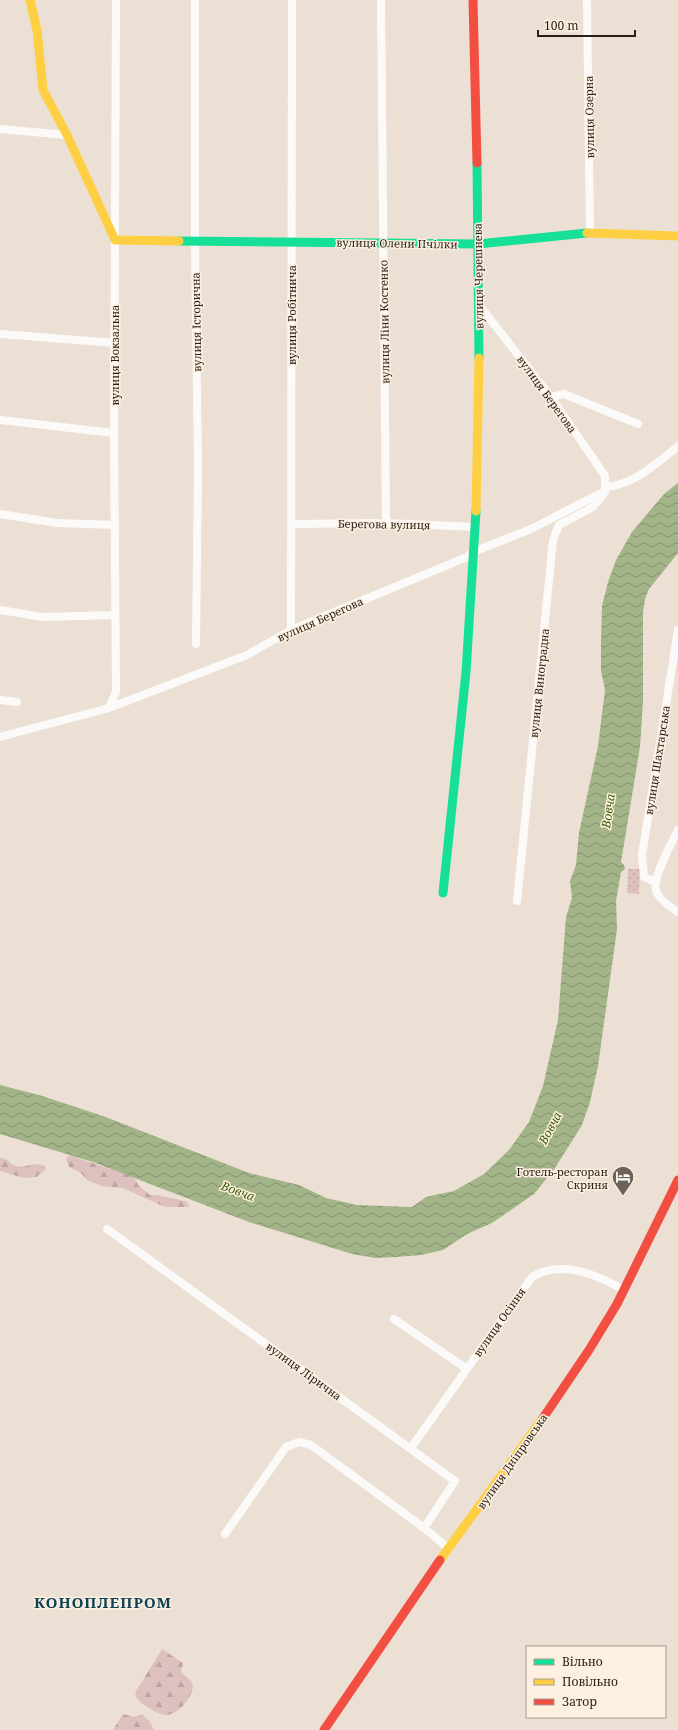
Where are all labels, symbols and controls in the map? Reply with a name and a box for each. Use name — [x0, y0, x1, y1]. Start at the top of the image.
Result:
scale bar — [538, 12, 635, 38]
text: 100 m — [544, 17, 579, 34]
street label: вулиця Озерна — [581, 75, 597, 159]
street label: вулиця Черешнева — [470, 223, 486, 329]
street label: вулиця Олени Пчілки — [336, 234, 458, 252]
street label: вулиця Ліни Костенко — [375, 260, 393, 384]
street label: вулиця Робітнича — [284, 265, 299, 365]
street label: вулиця Історична — [188, 272, 204, 372]
street label: вулиця Вокзальна — [107, 305, 122, 405]
street label: вулиця Берегова — [514, 352, 580, 436]
street label: Берегова вулиця — [338, 516, 430, 532]
street label: вулиця Берегова — [275, 593, 365, 645]
street label: вулиця Виноградна — [526, 627, 552, 739]
street label: вулиця Шахтарська — [641, 704, 673, 816]
water label: Вовча — [597, 793, 619, 830]
water label: Вовча — [534, 1109, 566, 1148]
place label: Готель-ресторан Скриня — [517, 1164, 608, 1192]
hotel icon: Готель-ресторан Скриня — [610, 1164, 636, 1197]
water label: Вовча — [218, 1177, 257, 1205]
street label: вулиця Осіння — [470, 1284, 528, 1360]
street label: вулиця Лірична — [263, 1339, 345, 1403]
street label: вулиця Дніпровська — [473, 1410, 551, 1512]
district label: КОНОПЛЕПРОМ — [34, 1592, 172, 1612]
legend — [526, 1646, 666, 1718]
text: Вільно — [562, 1653, 603, 1670]
text: Повільно — [562, 1673, 618, 1690]
text: Затор — [562, 1693, 597, 1710]

